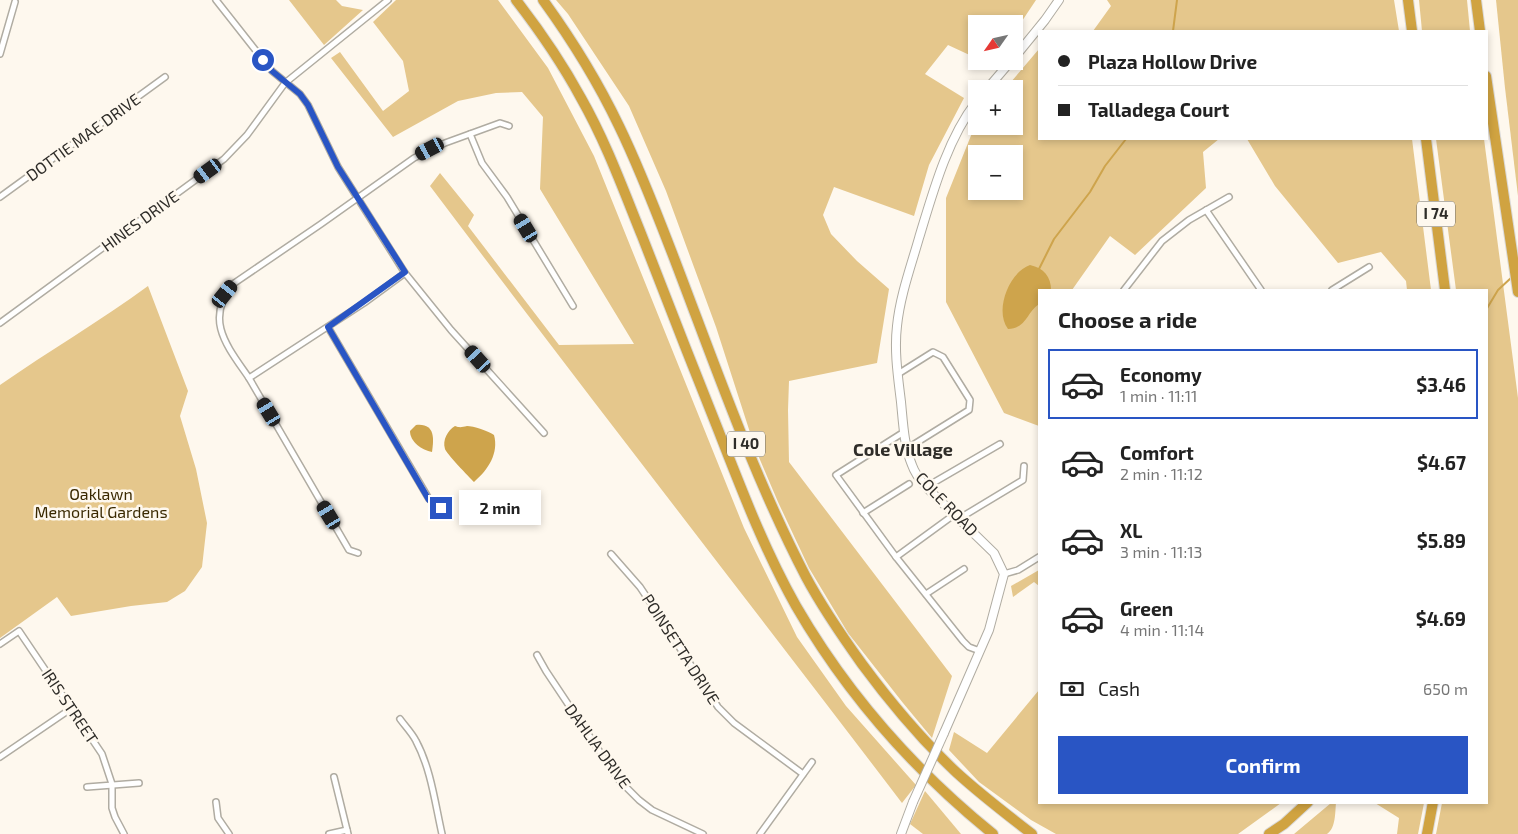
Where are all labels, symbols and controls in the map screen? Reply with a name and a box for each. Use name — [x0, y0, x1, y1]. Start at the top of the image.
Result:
north arrow — [968, 15, 1022, 70]
map controls — [968, 15, 1023, 200]
route start — [252, 49, 274, 71]
text: Plaza Hollow Drive — [1088, 50, 1257, 73]
button: + — [968, 80, 1023, 135]
street label: DOTTIE MAE DRIVE — [22, 89, 143, 184]
text: Talladega Court — [1088, 98, 1229, 121]
car — [413, 135, 446, 163]
button: − — [968, 145, 1023, 200]
car — [191, 156, 224, 186]
street label: HINES DRIVE — [97, 186, 182, 255]
road number: I 74 — [1417, 202, 1455, 226]
car — [511, 211, 540, 245]
car — [209, 278, 240, 310]
text: Choose a ride — [1058, 306, 1197, 332]
car — [462, 343, 493, 375]
icon: car — [1060, 362, 1105, 407]
text: Economy — [1120, 363, 1202, 386]
text: $3.46 — [1416, 373, 1466, 396]
text: 1 min · 11:11 — [1120, 386, 1197, 405]
car — [254, 395, 283, 429]
road number: I 40 — [727, 432, 765, 456]
district label: Cole Village — [853, 438, 953, 460]
icon: car — [1060, 440, 1105, 485]
text: Comfort — [1120, 441, 1194, 464]
text: $4.67 — [1417, 451, 1466, 474]
text: 2 min · 11:12 — [1120, 464, 1203, 483]
street label: COLE ROAD — [912, 468, 982, 540]
park label: Oaklawn Memorial Gardens — [34, 484, 168, 521]
callout: 2 min — [458, 490, 541, 526]
route end — [430, 497, 452, 519]
car — [314, 498, 343, 532]
text: 2 min — [480, 498, 520, 517]
icon: car — [1060, 518, 1105, 563]
text: XL — [1120, 519, 1142, 542]
text: $5.89 — [1417, 529, 1466, 552]
text: 3 min · 11:13 — [1120, 542, 1202, 561]
street label: POINSETTA DRIVE — [639, 590, 724, 707]
icon: car — [1060, 596, 1105, 641]
text: Green — [1120, 597, 1173, 620]
text: $4.69 — [1416, 607, 1466, 630]
text: 4 min · 11:14 — [1120, 620, 1204, 639]
street label: IRIS STREET — [38, 665, 102, 747]
icon: cash — [1058, 675, 1086, 703]
text: Cash — [1098, 677, 1140, 700]
text: 650 m — [1423, 679, 1468, 698]
street label: DAHLIA DRIVE — [561, 700, 636, 792]
button: Confirm — [1058, 736, 1468, 794]

